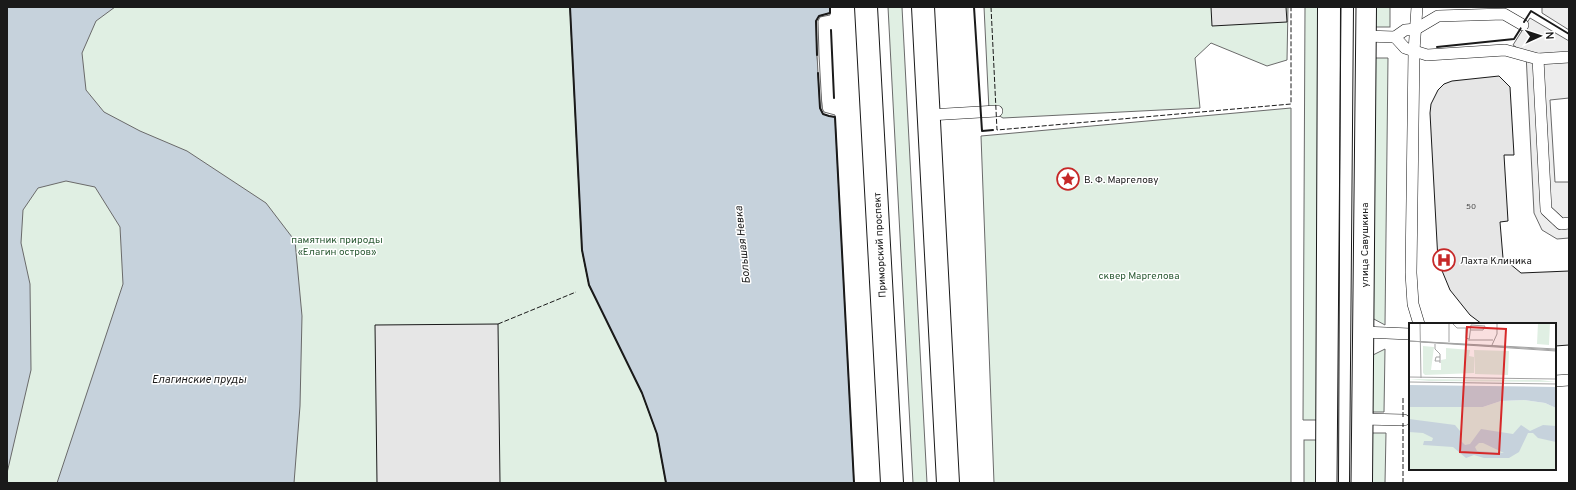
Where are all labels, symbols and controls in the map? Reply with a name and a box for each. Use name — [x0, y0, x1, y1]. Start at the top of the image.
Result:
north arrow — [1520, 16, 1560, 56]
text: N — [1542, 31, 1556, 40]
place icon: В. Ф. Маргелову — [1055, 166, 1081, 192]
place label: В. Ф. Маргелову — [1084, 174, 1159, 187]
street label: Приморский проспект — [871, 192, 890, 298]
house number: 50 — [1466, 202, 1476, 212]
street label: улица Савушкина — [1359, 203, 1372, 287]
water label: Большая Невка — [732, 205, 754, 285]
park label: памятник природы «Елагин остров» — [291, 234, 383, 259]
hospital icon: Лахта Клиника — [1431, 247, 1457, 273]
place label: Лахта Клиника — [1460, 255, 1532, 268]
park label: сквер Маргелова — [1099, 270, 1179, 283]
inset map — [1409, 323, 1556, 470]
water label: Елагинские пруды — [152, 373, 247, 387]

